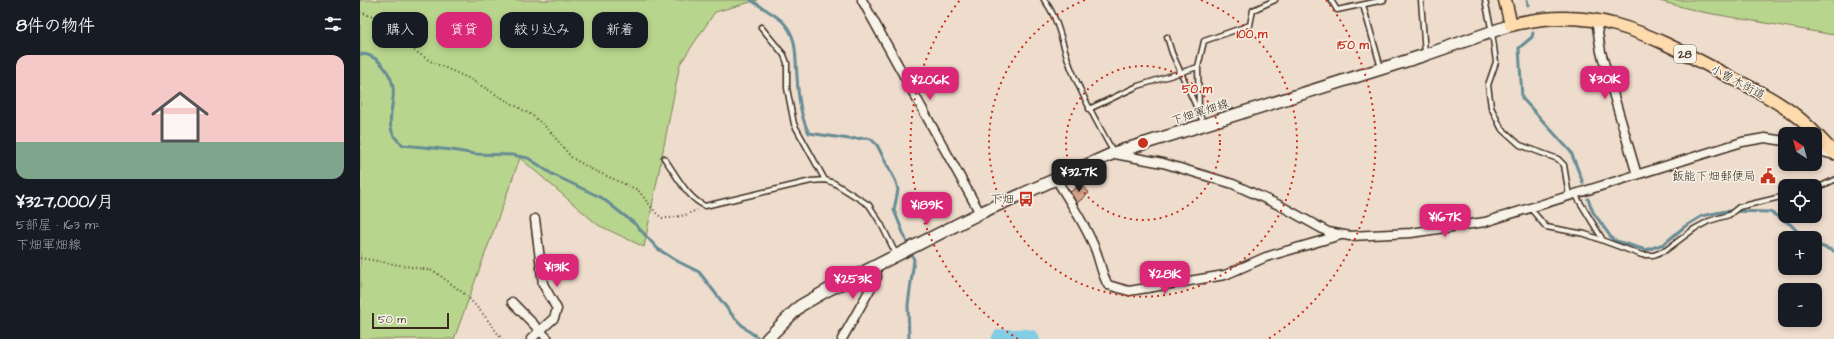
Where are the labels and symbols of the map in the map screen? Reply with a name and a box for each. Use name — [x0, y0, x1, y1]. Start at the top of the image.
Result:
text: 100 m — [1237, 26, 1268, 43]
text: 150 m — [1337, 37, 1370, 54]
road number: 28 — [1674, 45, 1696, 63]
street label: 小曽木街道 — [1707, 61, 1768, 104]
pin: ¥301K — [1577, 66, 1633, 100]
pin: ¥206K — [902, 67, 958, 101]
text: 50 m — [1182, 81, 1213, 98]
street label: 下畑軍畑線 — [1169, 95, 1231, 130]
north arrow — [1778, 127, 1822, 171]
centre of rings — [1136, 136, 1150, 150]
pin: ¥327K — [1051, 159, 1107, 193]
public building icon: 飯能下畑郵便局 — [1759, 167, 1777, 185]
place label: 飯能下畑郵便局 — [1672, 168, 1756, 185]
bus stop icon: 下畑 — [1017, 190, 1035, 208]
place label: 下畑 — [990, 191, 1014, 208]
pin: ¥189K — [899, 192, 955, 226]
pin: ¥167K — [1417, 204, 1473, 238]
pin: ¥131K — [529, 254, 585, 288]
pin: ¥281K — [1137, 261, 1193, 295]
pin: ¥253K — [825, 266, 881, 300]
scale bar — [372, 311, 449, 330]

